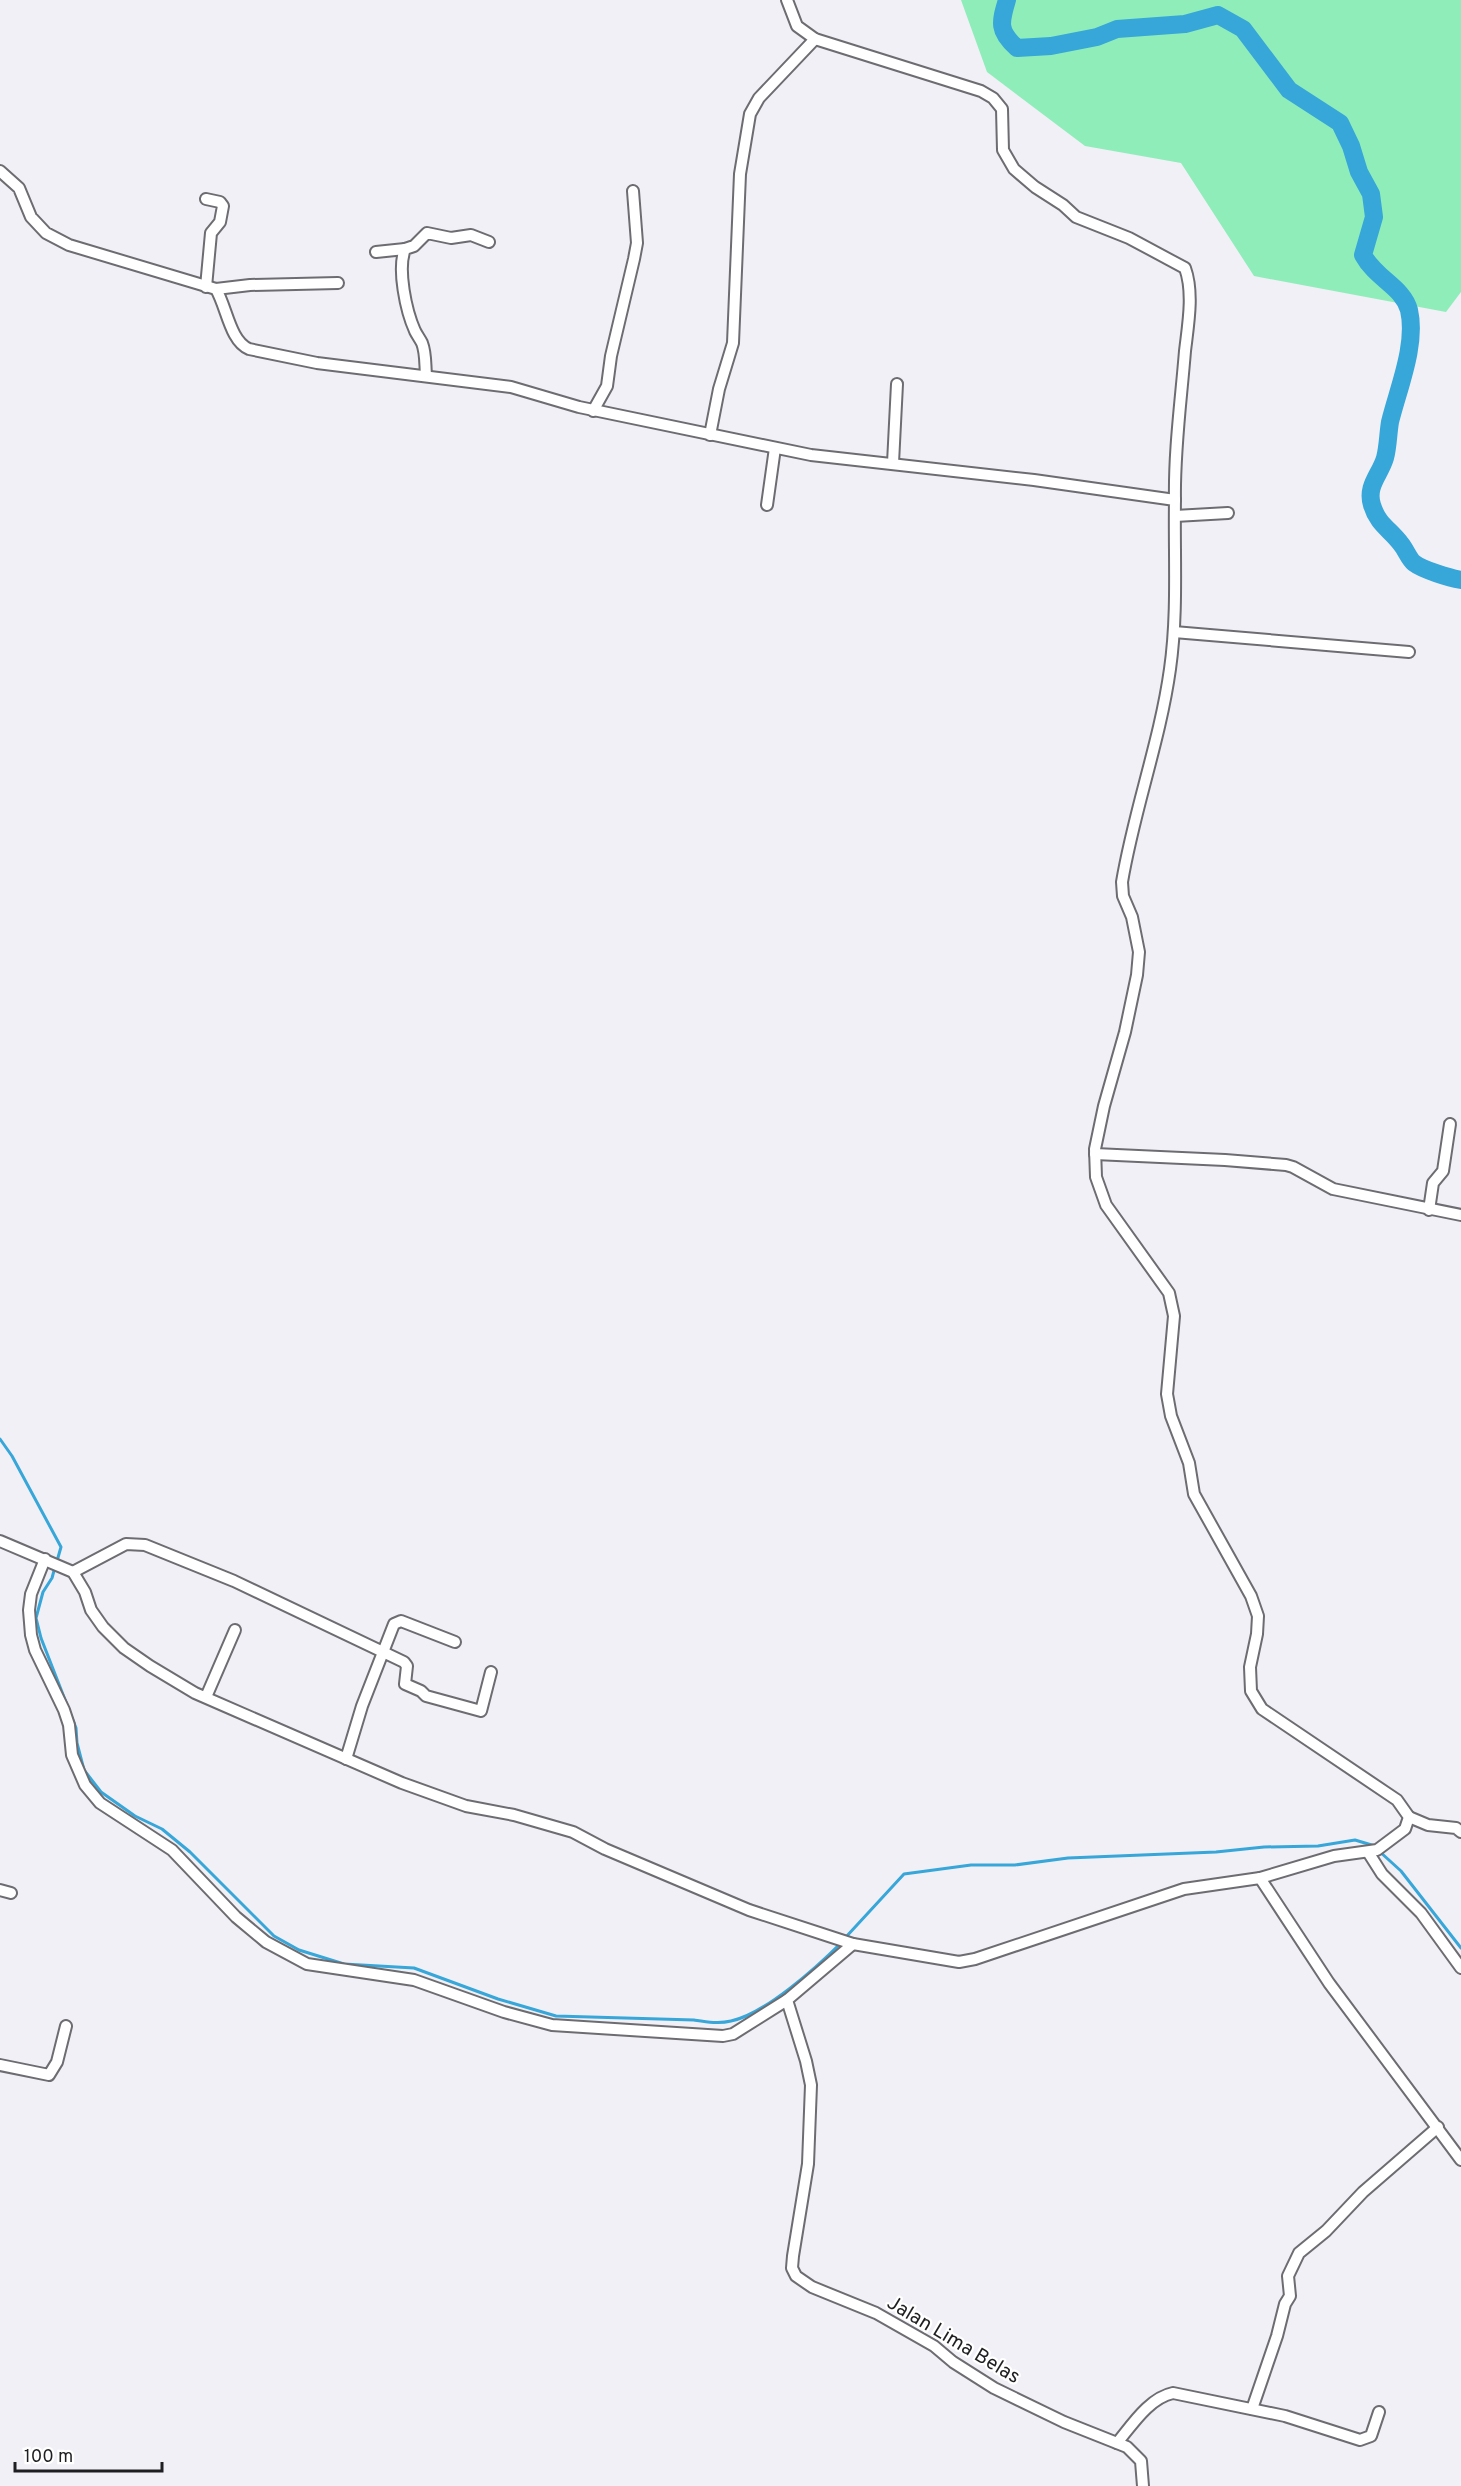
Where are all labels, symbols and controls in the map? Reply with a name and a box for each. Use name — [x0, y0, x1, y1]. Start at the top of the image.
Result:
street label: Jalan Lima Belas — [881, 2291, 1024, 2391]
scale bar — [15, 2435, 162, 2473]
text: 100 m — [24, 2446, 73, 2469]

